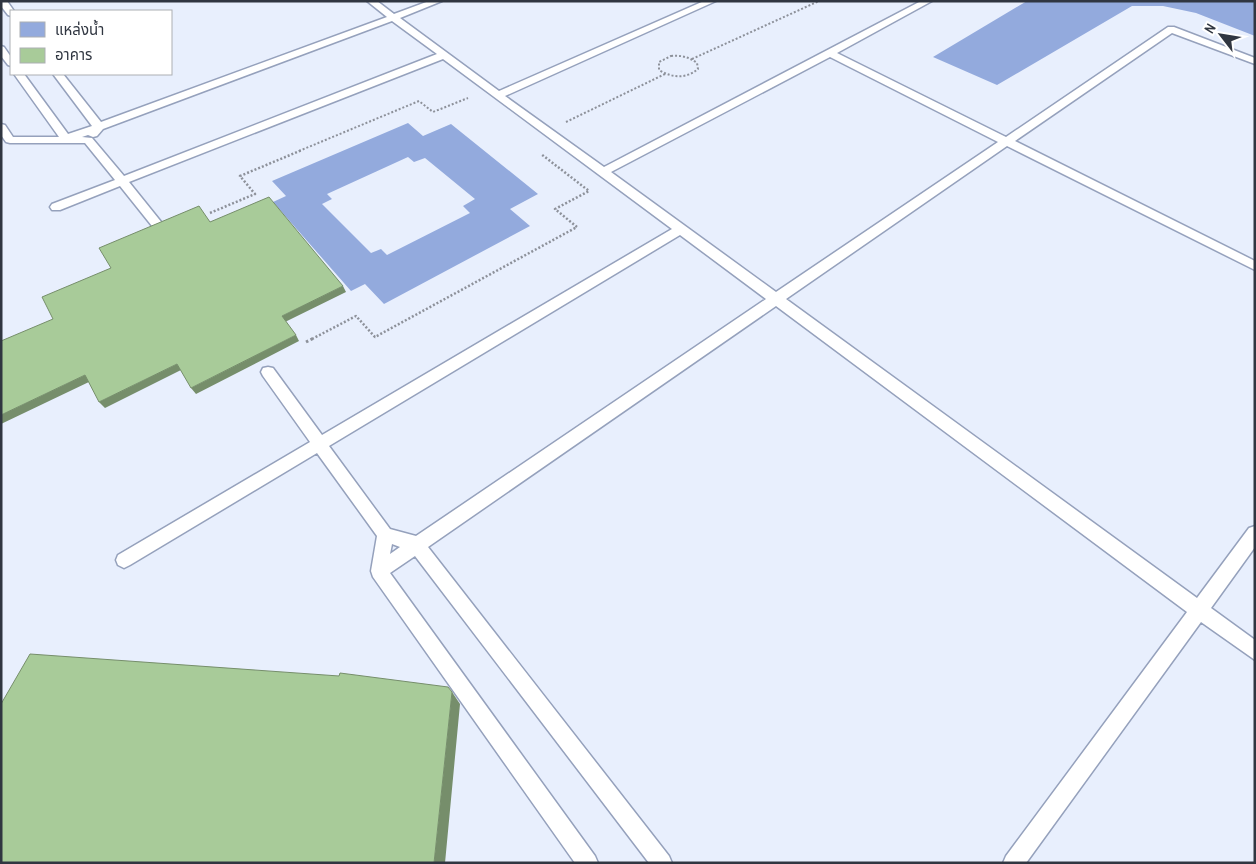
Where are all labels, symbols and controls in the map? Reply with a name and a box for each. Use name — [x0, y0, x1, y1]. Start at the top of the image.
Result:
legend — [10, 10, 172, 75]
north arrow — [1196, 10, 1246, 60]
text: แหล่งน้ำ — [55, 19, 104, 40]
text: N — [1200, 20, 1220, 36]
text: อาคาร — [55, 44, 92, 65]

